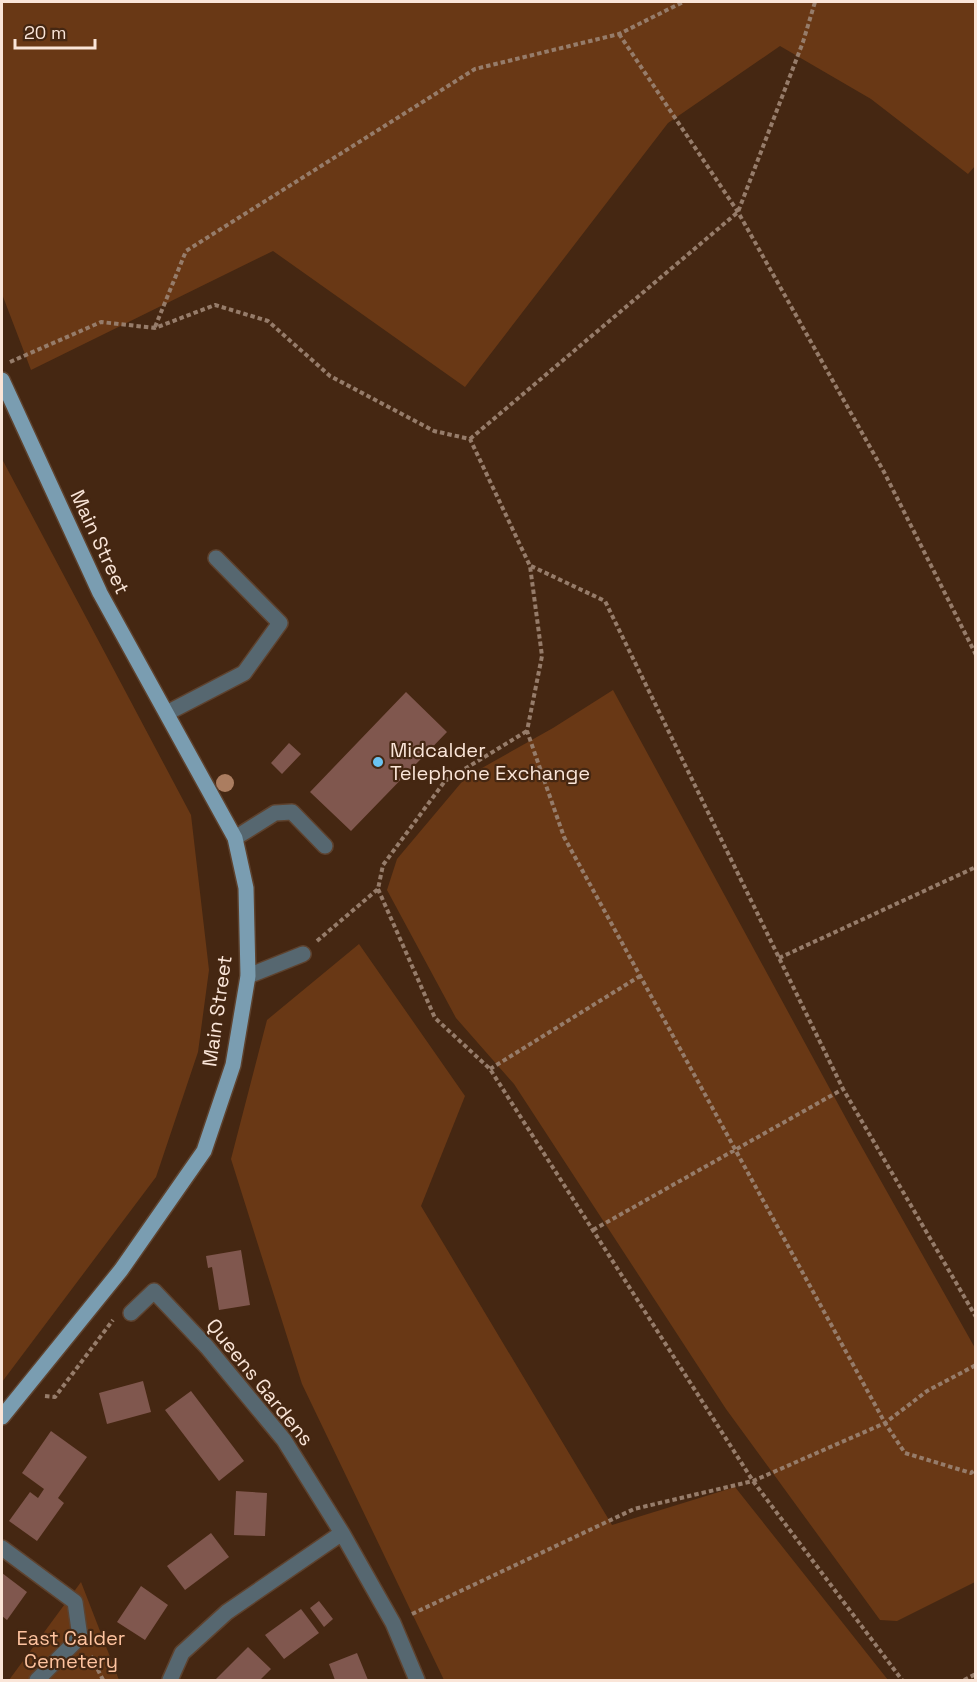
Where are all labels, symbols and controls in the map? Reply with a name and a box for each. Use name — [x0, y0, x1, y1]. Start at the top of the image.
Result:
scale bar — [15, 12, 94, 50]
text: 20 m — [24, 21, 67, 44]
street label: Main Street — [65, 486, 135, 598]
place label: Midcalder Telephone Exchange — [390, 737, 590, 786]
marker: Midcalder Telephone Exchange — [371, 755, 385, 769]
street label: Main Street — [196, 954, 238, 1068]
street label: Queens Gardens — [201, 1313, 319, 1451]
park label: East Calder Cemetery — [17, 1625, 125, 1674]

